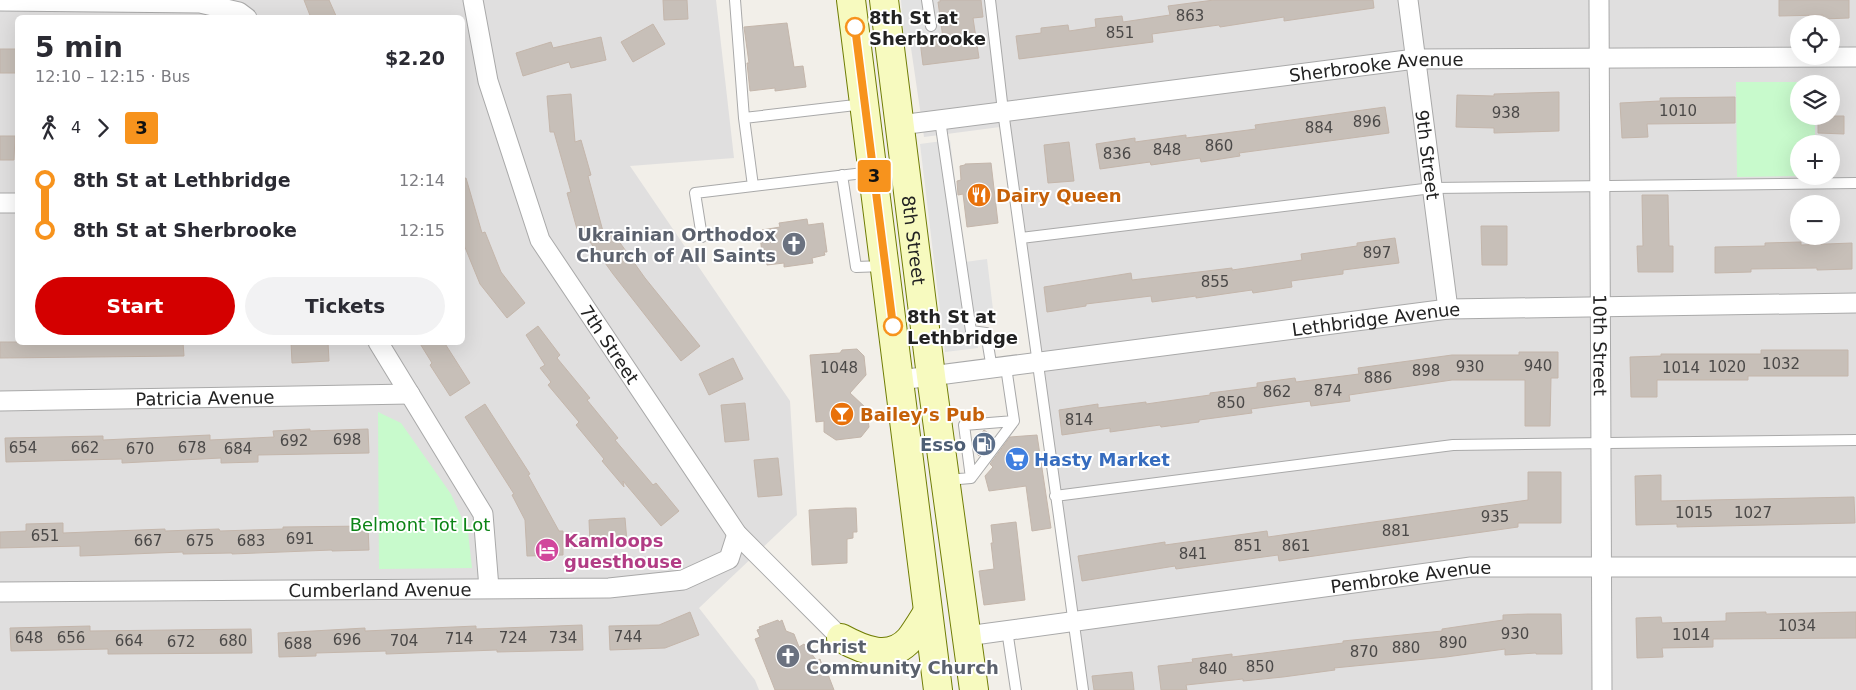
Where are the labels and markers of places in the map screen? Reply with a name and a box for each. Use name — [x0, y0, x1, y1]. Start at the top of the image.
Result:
place label: 8th St at Sherbrooke — [869, 7, 986, 49]
marker: 8th St at Sherbrooke — [845, 17, 865, 37]
restaurant icon: Dairy Queen — [966, 182, 992, 208]
place label: Dairy Queen — [996, 185, 1121, 206]
place label: Ukrainian Orthodox Church of All Saints — [576, 224, 776, 266]
church icon: Ukrainian Orthodox Church of All Saints — [781, 231, 807, 257]
place label: 8th St at Lethbridge — [907, 306, 1018, 348]
marker: 8th St at Lethbridge — [883, 316, 903, 336]
bar icon: Bailey’s Pub — [829, 401, 855, 427]
place label: Bailey’s Pub — [860, 404, 985, 425]
fuel station icon: Esso — [971, 431, 997, 457]
place label: Esso — [920, 434, 966, 455]
supermarket icon: Hasty Market — [1004, 446, 1030, 472]
place label: Hasty Market — [1034, 449, 1170, 470]
place label: Kamloops guesthouse — [564, 530, 682, 572]
hotel icon: Kamloops guesthouse — [534, 537, 560, 563]
place label: Christ Community Church — [806, 636, 999, 678]
church icon: Christ Community Church — [775, 643, 801, 669]

